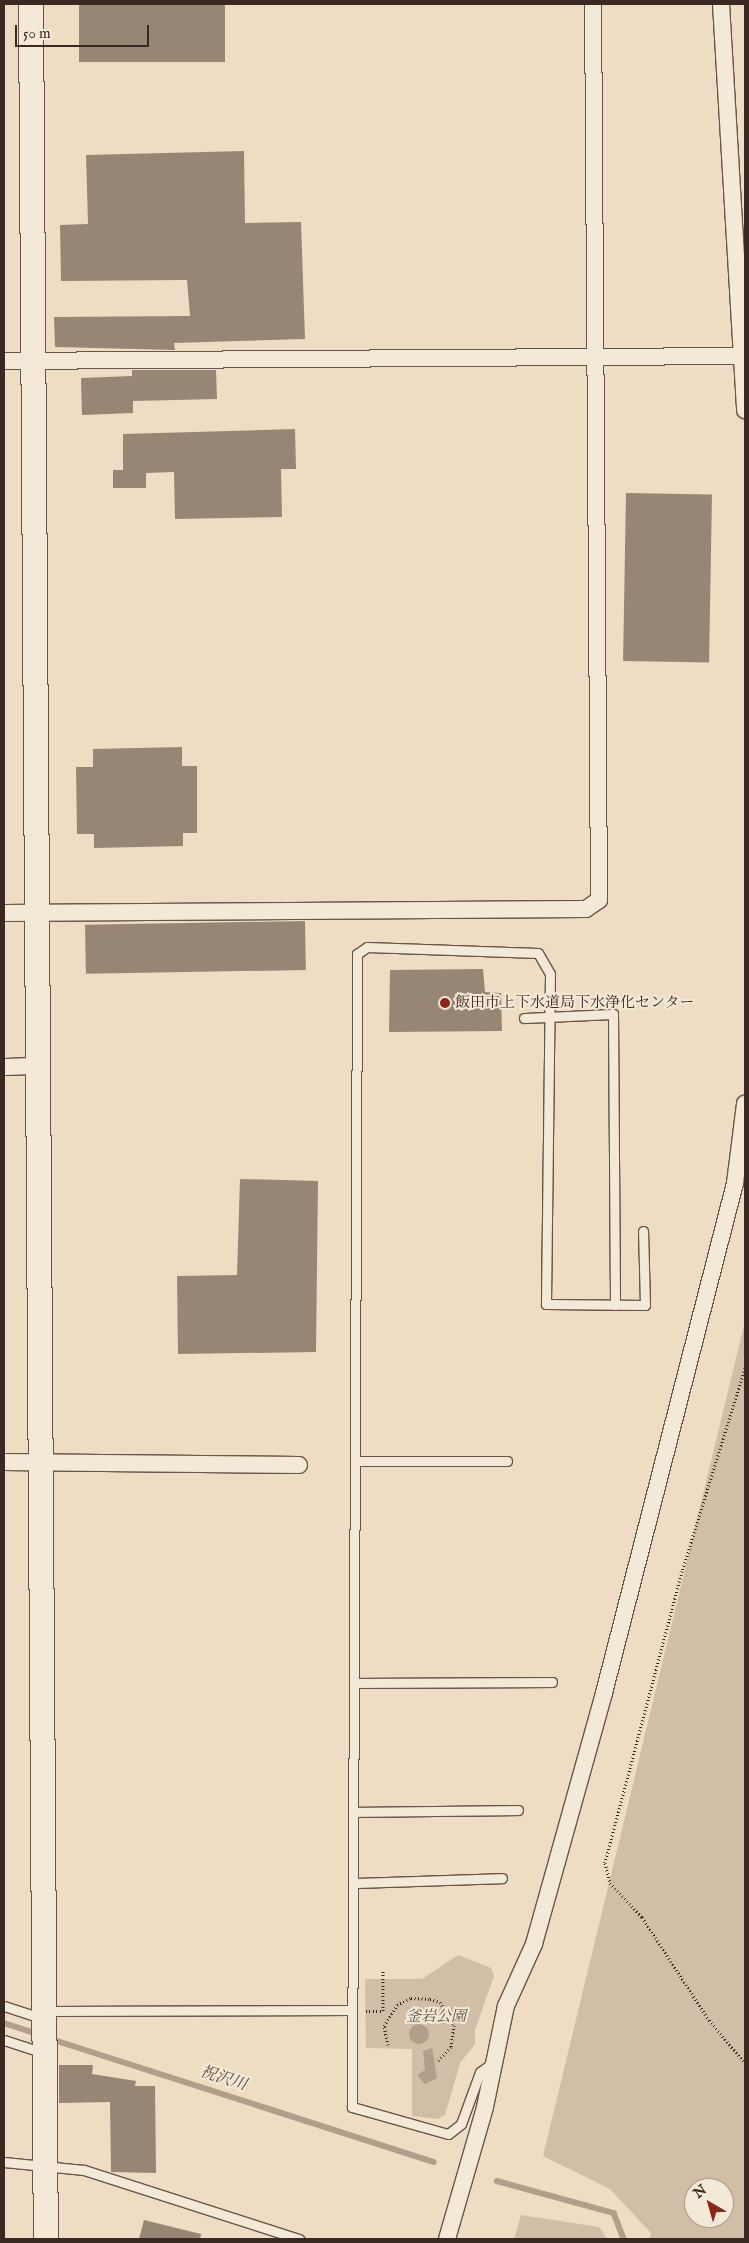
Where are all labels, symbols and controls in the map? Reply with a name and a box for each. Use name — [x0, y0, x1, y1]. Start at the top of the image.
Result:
scale bar — [18, 15, 151, 47]
text: 50 m — [23, 24, 51, 43]
place label: 飯田市上下水道局下水浄化センター — [455, 994, 695, 1012]
marker: 飯田市上下水道局下水浄化センター — [439, 997, 451, 1009]
park label: 釜岩公園 — [406, 2008, 466, 2026]
water label: 祝沢川 — [197, 2062, 249, 2096]
north arrow — [684, 2178, 734, 2228]
text: N — [690, 2181, 711, 2203]

